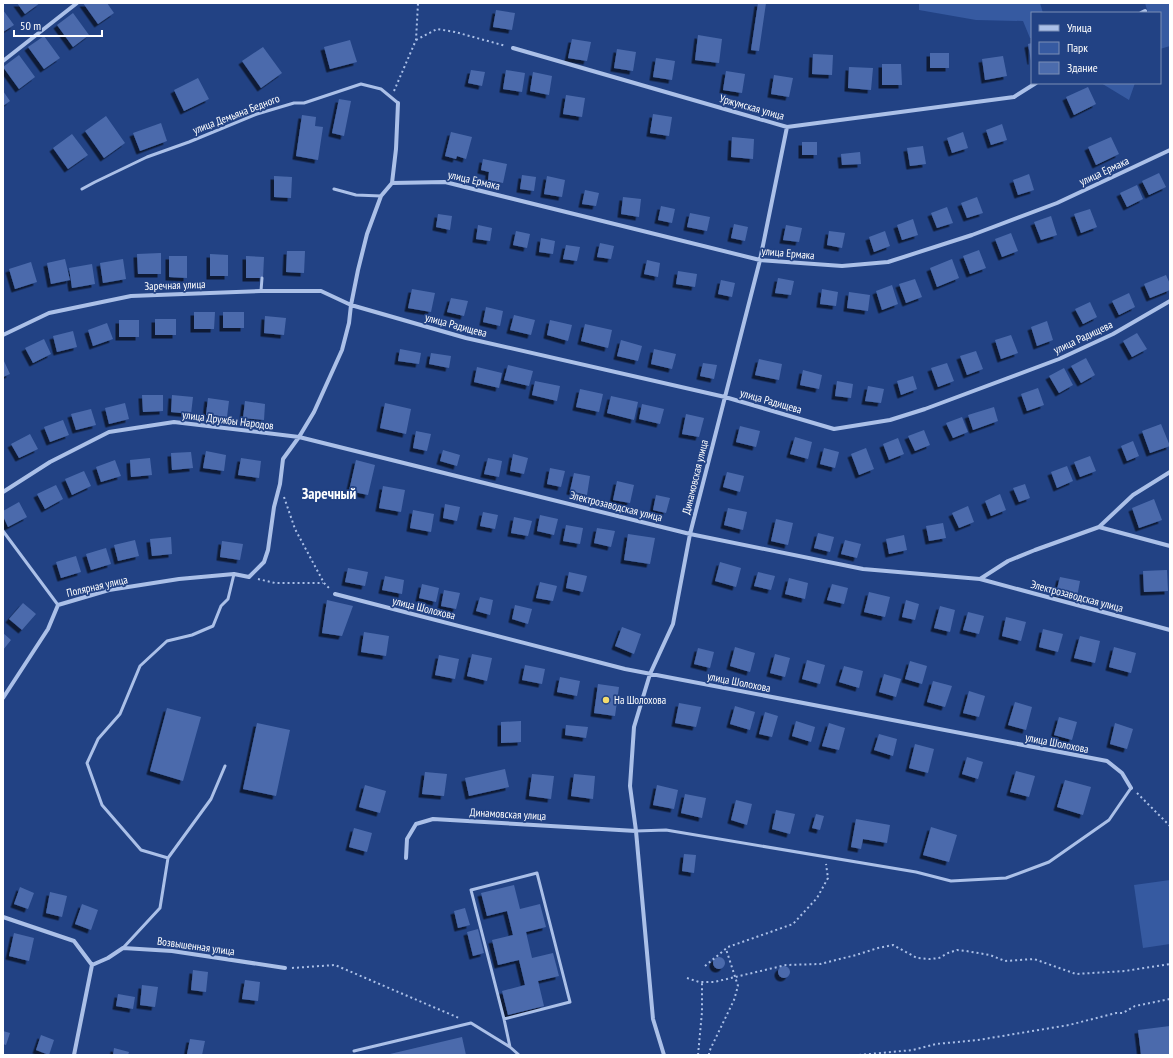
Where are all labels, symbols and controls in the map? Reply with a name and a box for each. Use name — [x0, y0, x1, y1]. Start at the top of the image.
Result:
scale bar — [14, 12, 102, 38]
legend — [1031, 12, 1161, 84]
text: 50 m — [20, 18, 41, 33]
text: Улица — [1067, 20, 1092, 35]
text: Парк — [1067, 40, 1088, 55]
text: Здание — [1067, 60, 1098, 75]
street label: улица Демьяна Бедного — [190, 91, 282, 137]
street label: Уржумская улица — [718, 91, 786, 123]
street label: улица Ермака — [1077, 153, 1131, 189]
street label: улица Ермака — [447, 167, 501, 193]
street label: улица Ермака — [761, 244, 815, 262]
street label: Заречная улица — [144, 277, 206, 293]
street label: улица Радищева — [423, 310, 489, 340]
street label: улица Радищева — [1051, 317, 1115, 357]
street label: улица Радищева — [738, 385, 804, 417]
street label: улица Дружбы Народов — [181, 407, 275, 433]
street label: Динамовская улица — [679, 438, 711, 516]
district label: Заречный — [302, 484, 356, 503]
street label: Электрозаводская улица — [568, 488, 664, 524]
street label: Полярная улица — [65, 572, 129, 600]
street label: Электрозаводская улица — [1029, 577, 1125, 615]
street label: улица Шолохова — [391, 593, 457, 623]
street label: улица Шолохова — [706, 669, 772, 695]
place label: На Шолохова — [614, 693, 666, 707]
marker: На Шолохова — [601, 695, 611, 705]
street label: улица Шолохова — [1024, 730, 1090, 756]
street label: Динамовская улица — [469, 805, 547, 823]
street label: Возвышенная улица — [156, 934, 236, 958]

